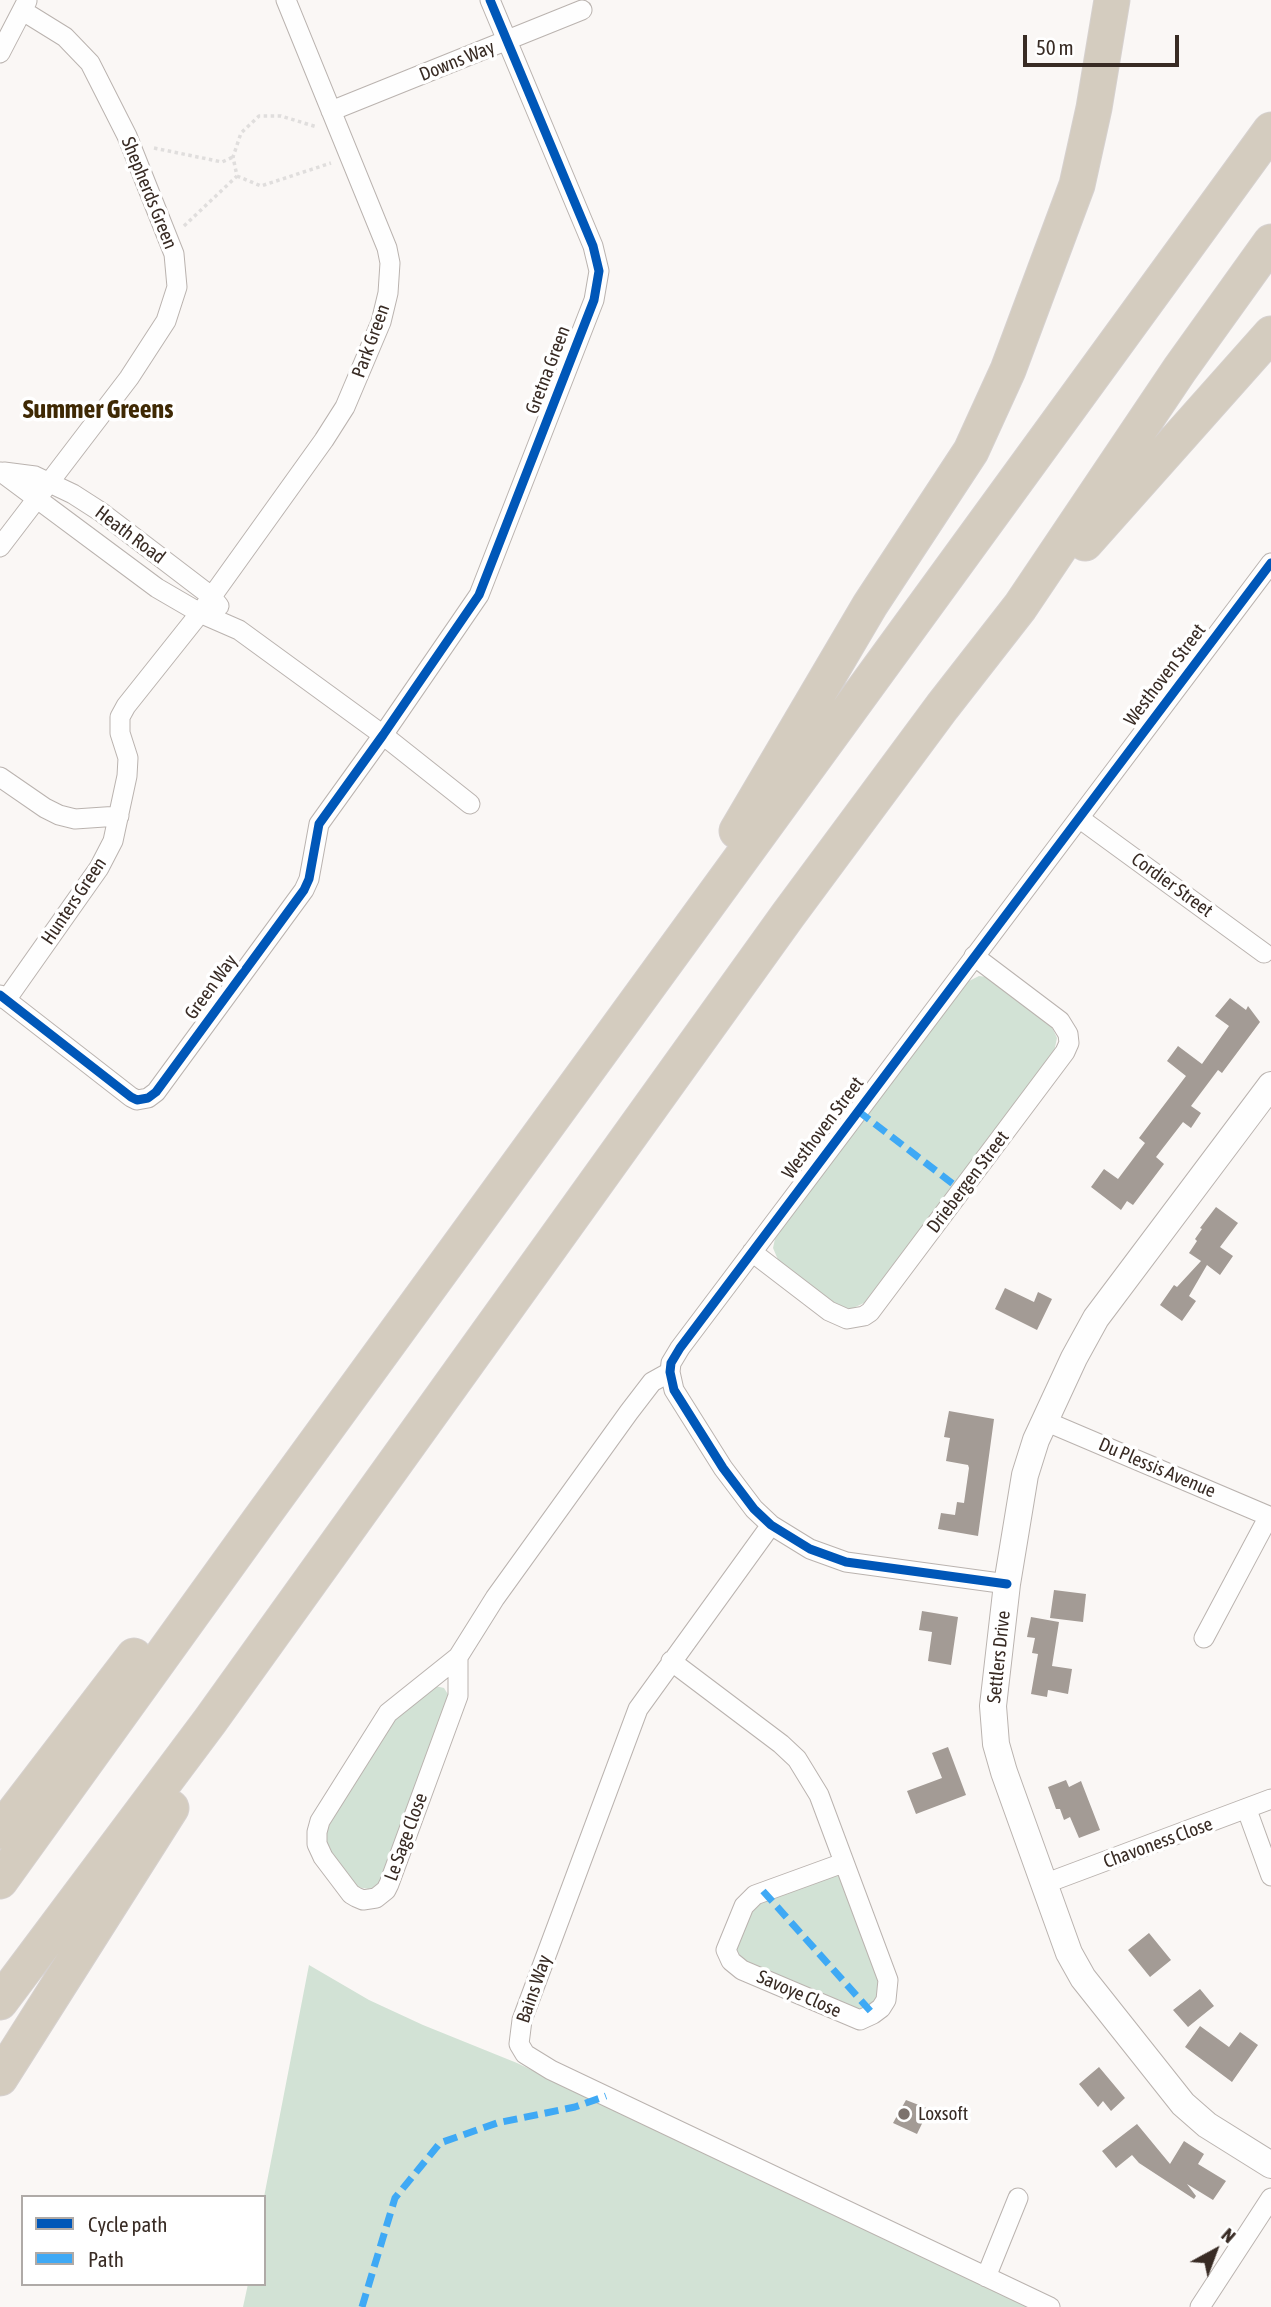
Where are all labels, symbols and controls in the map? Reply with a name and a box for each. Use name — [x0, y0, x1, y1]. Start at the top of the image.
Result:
scale bar — [1026, 21, 1182, 65]
text: 50 m — [1036, 35, 1074, 59]
street label: Downs Way — [416, 36, 498, 86]
street label: Shepherds Green — [116, 134, 182, 252]
street label: Park Green — [347, 301, 395, 381]
street label: Gretna Green — [521, 323, 575, 417]
district label: Summer Greens — [23, 394, 173, 426]
street label: Heath Road — [90, 501, 170, 569]
street label: Westhoven Street — [1119, 620, 1211, 730]
street label: Cordier Street — [1127, 848, 1217, 922]
street label: Hunters Green — [37, 853, 111, 949]
street label: Green Way — [180, 950, 242, 1024]
street label: Westhoven Street — [777, 1073, 869, 1183]
street label: Driebergen Street — [922, 1126, 1014, 1238]
street label: Du Plessis Avenue — [1095, 1433, 1219, 1503]
street label: Settlers Drive — [983, 1610, 1015, 1704]
street label: Le Sage Close — [380, 1790, 432, 1884]
street label: Chavoness Close — [1100, 1813, 1216, 1873]
street label: Bains Way — [512, 1952, 556, 2026]
street label: Savoye Close — [753, 1965, 845, 2023]
place label: Loxsoft — [918, 2103, 968, 2125]
marker: Loxsoft — [896, 2106, 912, 2122]
legend — [21, 2195, 266, 2286]
text: Cycle path — [88, 2212, 167, 2236]
north arrow — [1180, 2216, 1250, 2286]
text: N — [1217, 2223, 1240, 2247]
text: Path — [88, 2247, 124, 2271]

